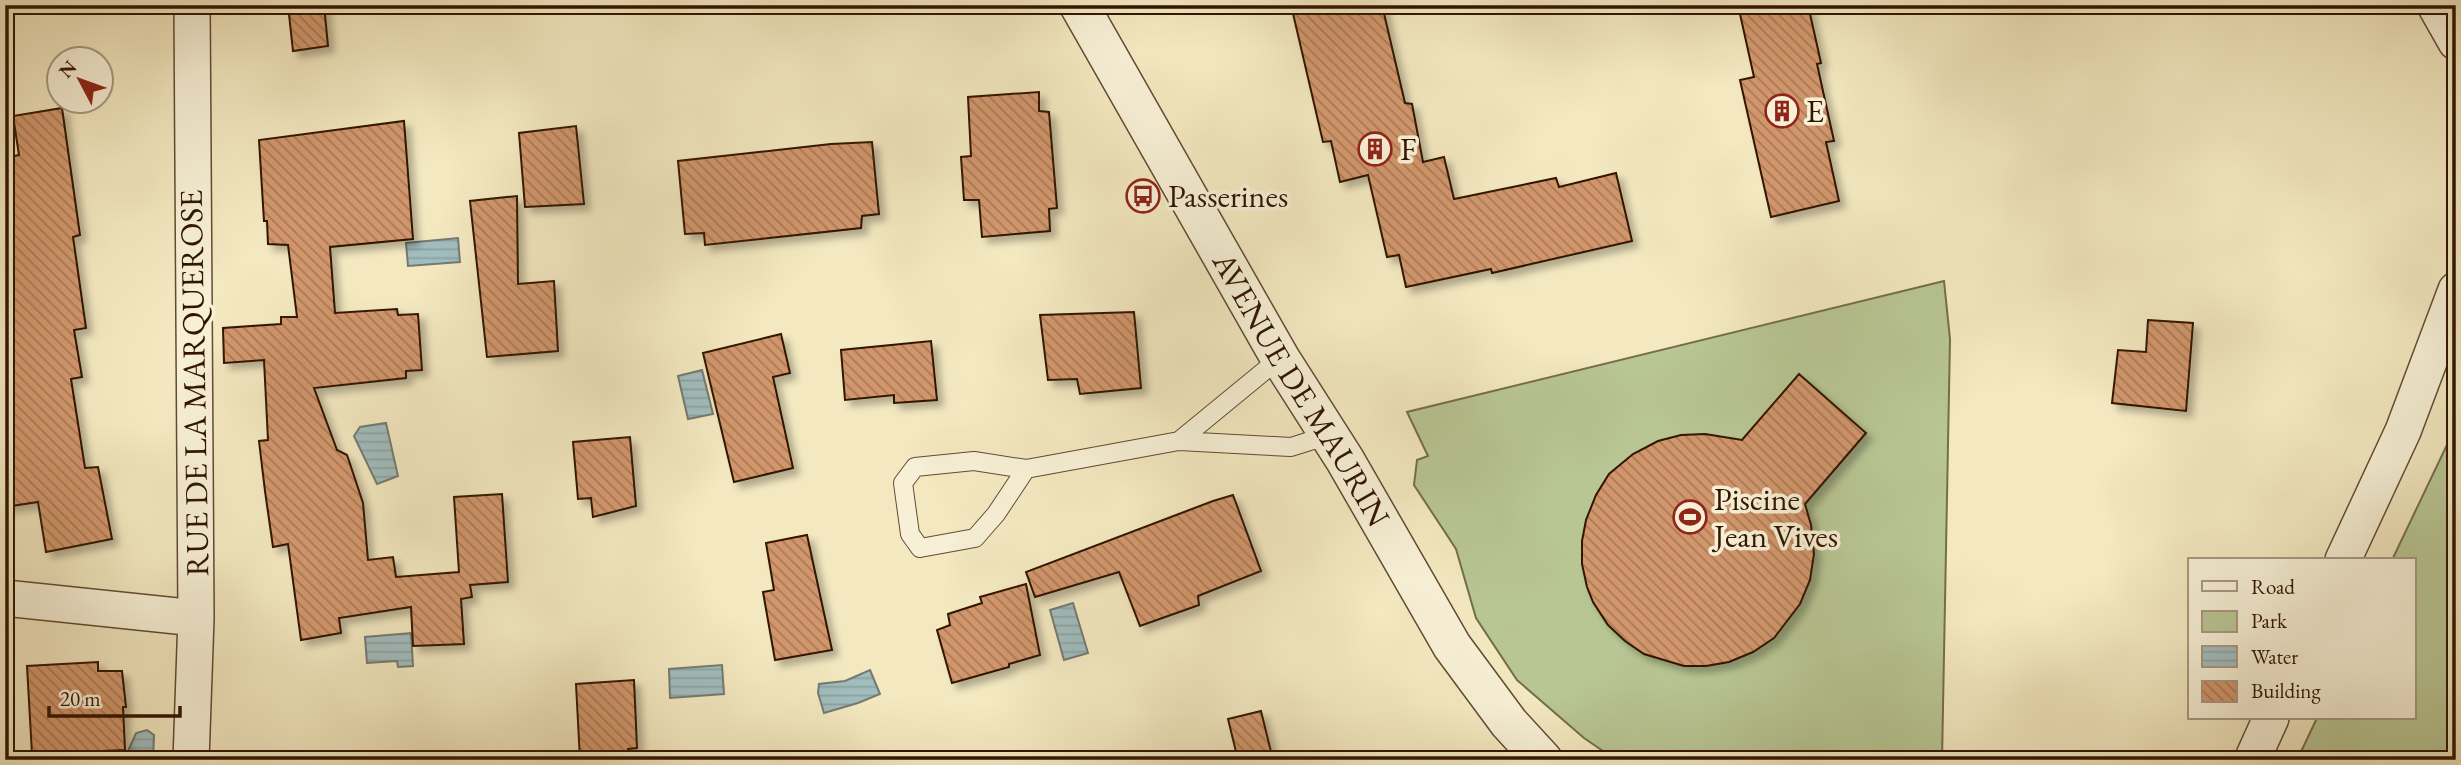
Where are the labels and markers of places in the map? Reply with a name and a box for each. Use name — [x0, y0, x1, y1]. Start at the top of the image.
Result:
place label: E — [1806, 90, 1824, 132]
building icon: E — [1763, 92, 1801, 130]
place label: F — [1400, 128, 1416, 170]
building icon: F — [1356, 130, 1394, 168]
place label: Passerines — [1168, 175, 1288, 217]
bus stop icon: Passerines — [1124, 177, 1162, 215]
place label: Piscine Jean Vives — [1711, 478, 1838, 557]
sports icon: Piscine Jean Vives — [1671, 498, 1709, 536]

